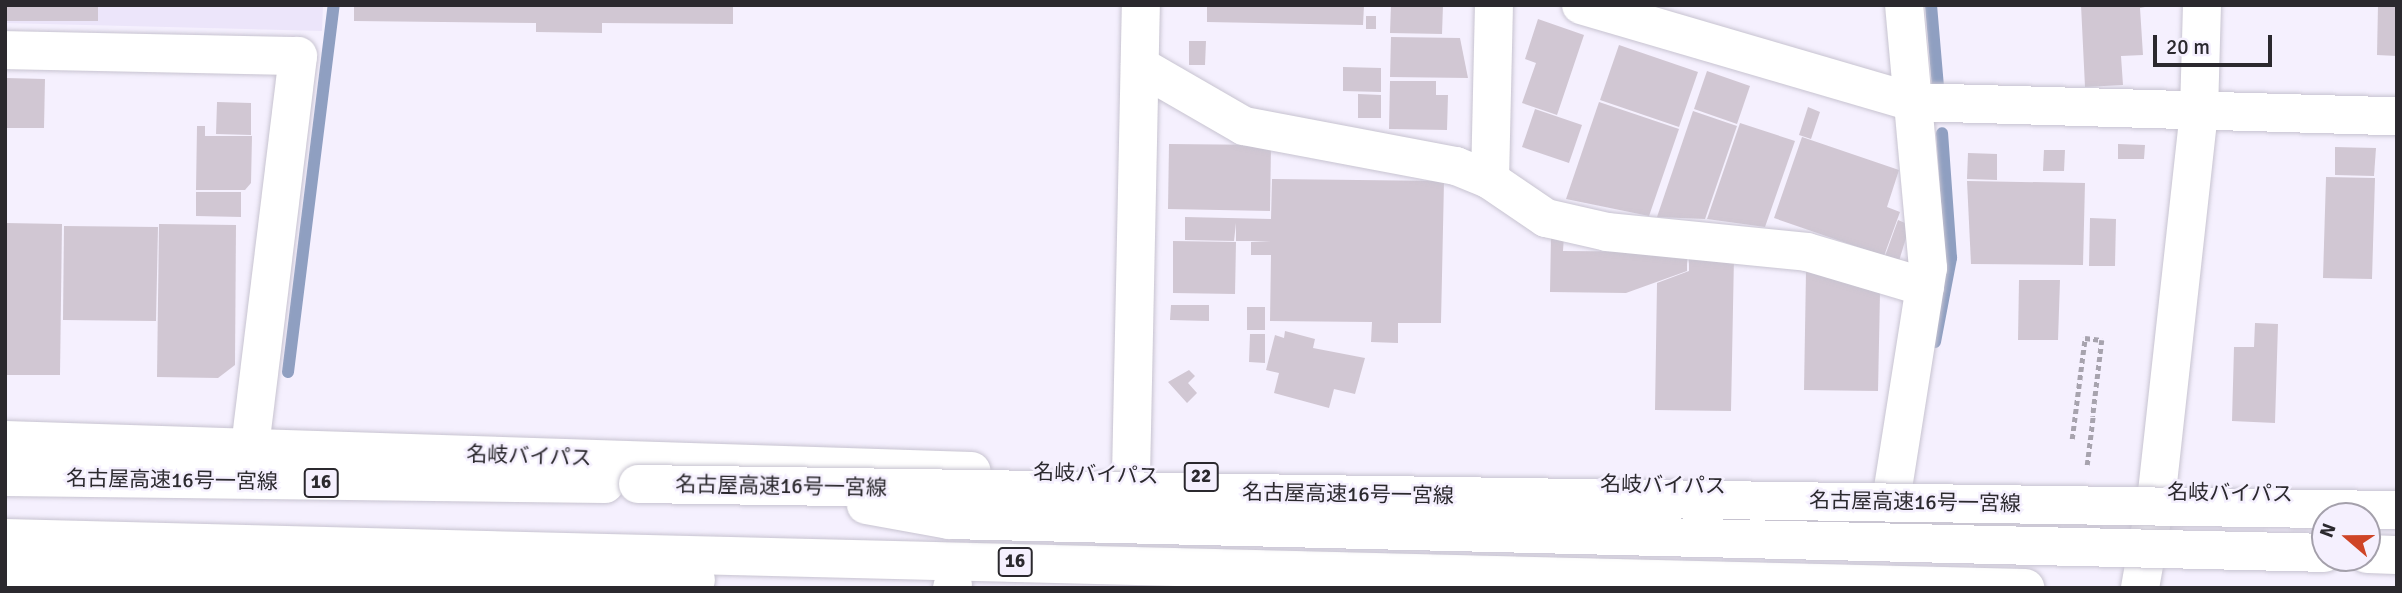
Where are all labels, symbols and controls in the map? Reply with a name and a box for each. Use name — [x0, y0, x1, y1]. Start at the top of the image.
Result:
scale bar — [2157, 21, 2276, 65]
text: 20 m — [2166, 34, 2210, 60]
street label: 名岐バイパス — [466, 441, 592, 471]
street label: 名岐バイパス — [1033, 459, 1159, 489]
road number: 22 — [1184, 462, 1218, 492]
street label: 名古屋高速16号一宮線 — [66, 466, 278, 494]
road number: 16 — [304, 468, 338, 498]
street label: 名岐バイパス — [1600, 471, 1726, 499]
street label: 名古屋高速16号一宮線 — [675, 472, 887, 500]
street label: 名岐バイパス — [2167, 479, 2293, 507]
street label: 名古屋高速16号一宮線 — [1242, 480, 1454, 508]
street label: 名古屋高速16号一宮線 — [1809, 488, 2021, 516]
north arrow — [2311, 502, 2381, 572]
text: N — [2315, 520, 2342, 541]
road number: 16 — [998, 547, 1032, 578]

